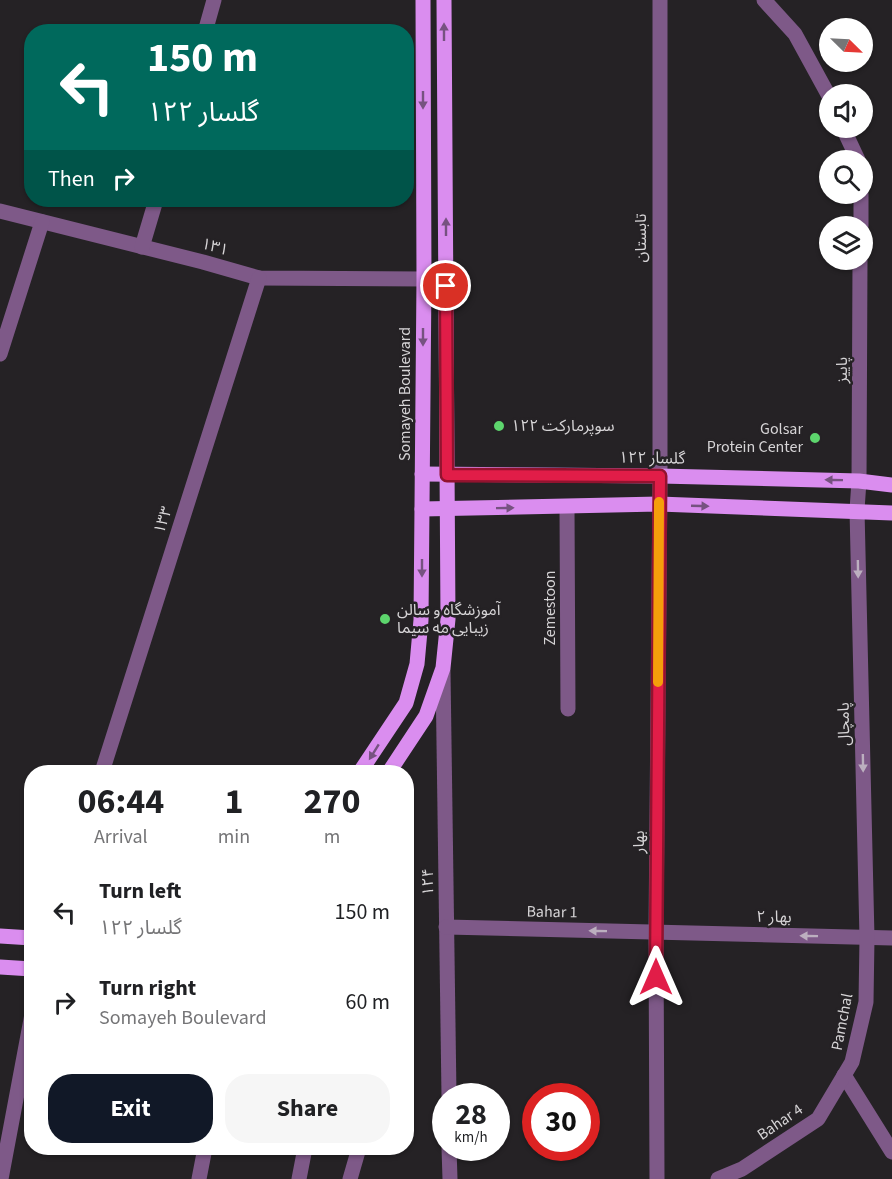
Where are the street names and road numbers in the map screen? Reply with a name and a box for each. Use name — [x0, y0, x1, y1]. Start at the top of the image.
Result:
street label: تابستان — [630, 213, 652, 262]
street label: ۱۳۱ — [199, 233, 231, 261]
street label: Somayeh Boulevard — [394, 327, 416, 461]
street label: پاییز — [831, 357, 853, 384]
street label: گلسار ۱۲۲ — [619, 446, 686, 470]
street label: ۱۳۳ — [148, 504, 178, 536]
street label: Zemestoon — [539, 570, 561, 646]
street label: پامچال — [833, 702, 855, 746]
street label: بهار — [628, 831, 650, 854]
street label: ۱۲۴ — [417, 868, 439, 896]
street label: Bahar 1 — [526, 901, 578, 923]
street label: بهار ۲ — [756, 906, 792, 928]
street label: Pamchal — [826, 992, 858, 1052]
street label: Bahar 4 — [753, 1099, 807, 1145]

